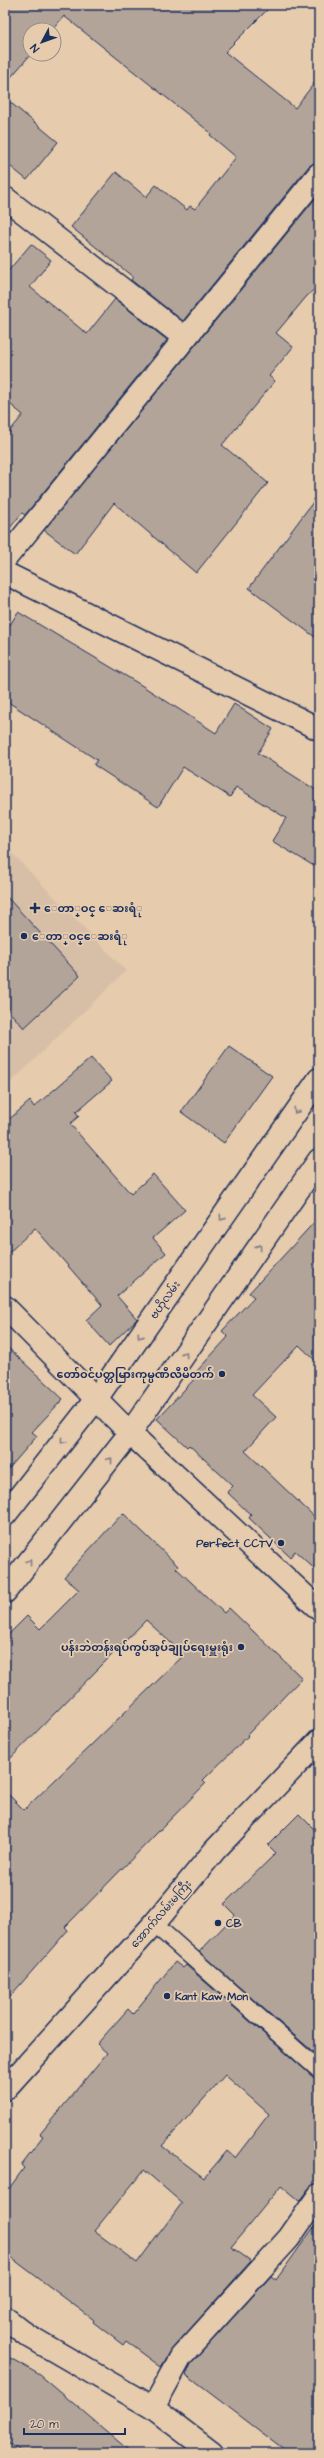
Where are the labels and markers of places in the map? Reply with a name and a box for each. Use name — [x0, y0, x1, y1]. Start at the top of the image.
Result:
place label: ေတာ္ဝင္ ေဆးရံု — [44, 901, 143, 918]
marker: ေတာ္ဝင္ ေဆးရံု — [29, 902, 41, 914]
place label: ေတာ္ဝင္ေဆးရံု — [32, 929, 128, 946]
marker: ေတာ္ဝင္ေဆးရံု — [19, 931, 29, 941]
place label: တော်ဝင်ပတ္တမြားကုမ္ပဏီလီမိတက် — [56, 1367, 214, 1384]
marker: တော်ဝင်ပတ္တမြားကုမ္ပဏီလီမိတက် — [217, 1369, 227, 1379]
place label: Perfect CCTV — [196, 1536, 273, 1551]
marker: Perfect CCTV — [276, 1538, 286, 1548]
place label: ပန်းဘဲတန်းရပ်ကွပ်အုပ်ချုပ်ရေးမှူးရုံး — [61, 1640, 233, 1657]
marker: ပန်းဘဲတန်းရပ်ကွပ်အုပ်ချုပ်ရေးမှူးရုံး — [236, 1642, 246, 1652]
place label: CB — [226, 1916, 242, 1931]
marker: CB — [213, 1918, 223, 1928]
place label: Kant Kaw Mon — [175, 1989, 248, 2004]
marker: Kant Kaw Mon — [162, 1991, 172, 2001]

